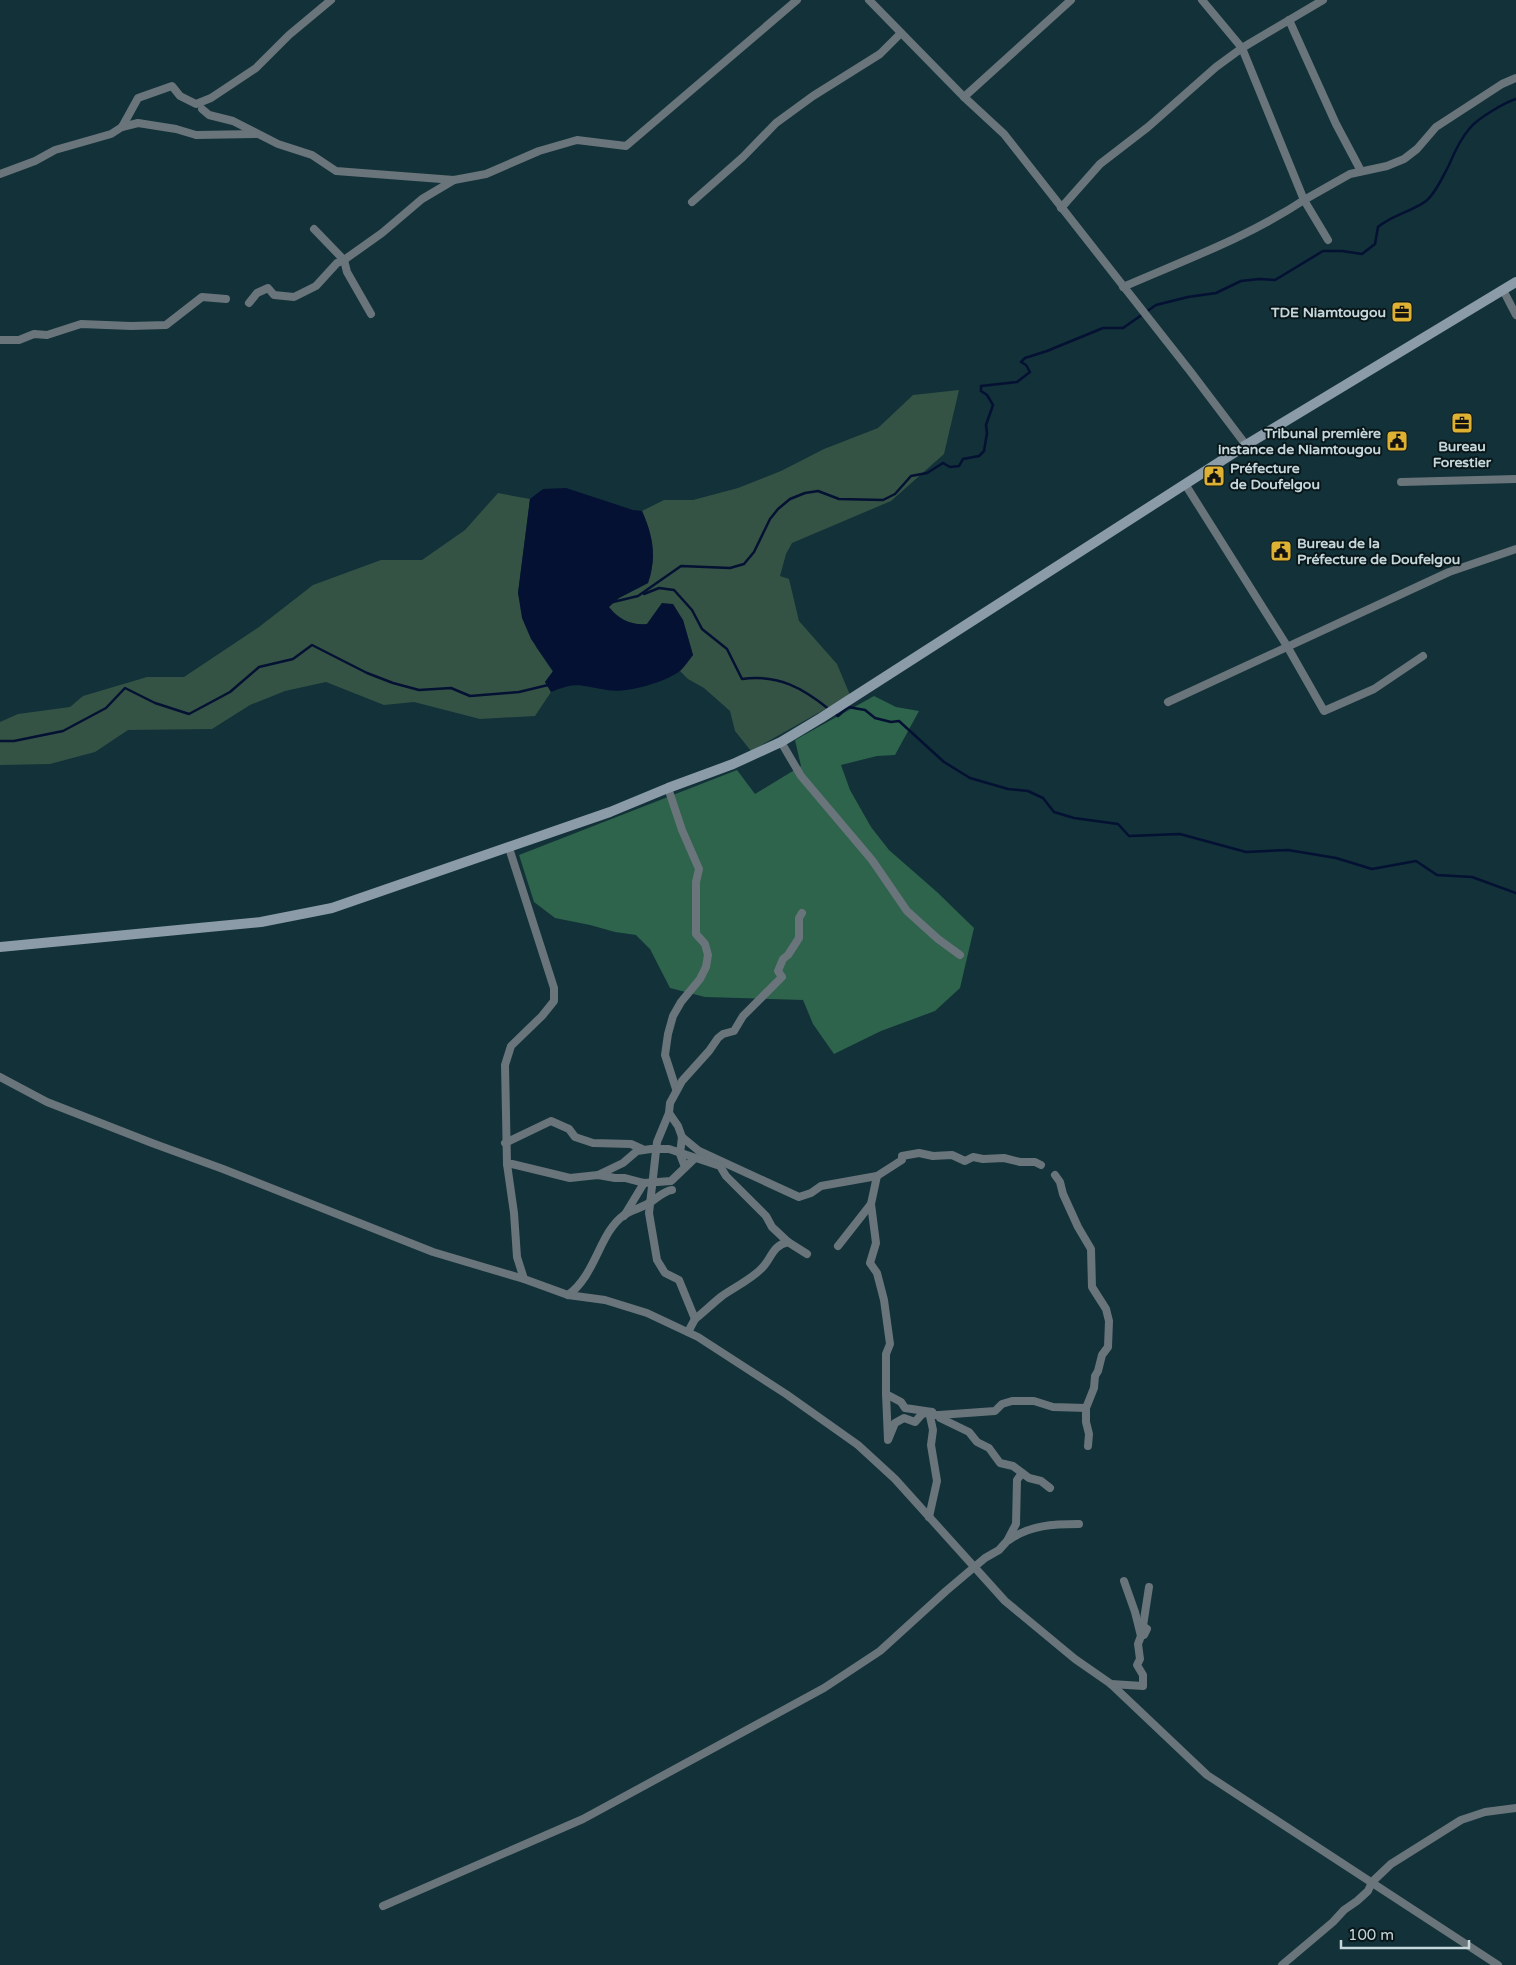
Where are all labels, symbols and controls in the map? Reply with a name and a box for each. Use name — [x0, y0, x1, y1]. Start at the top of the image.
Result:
office icon: TDE Niamtougou — [1390, 300, 1414, 324]
place label: TDE Niamtougou — [1270, 304, 1386, 321]
office icon: Bureau Forestier — [1450, 411, 1474, 435]
place label: Tribunal première instance de Niamtougou — [1218, 425, 1381, 458]
public building icon: Tribunal première instance de Niamtougou — [1385, 429, 1409, 453]
place label: Bureau Forestier — [1433, 438, 1492, 471]
place label: Préfecture de Doufelgou — [1230, 460, 1320, 493]
public building icon: Préfecture de Doufelgou — [1202, 464, 1226, 488]
place label: Bureau de la Préfecture de Doufelgou — [1297, 535, 1460, 568]
public building icon: Bureau de la Préfecture de Doufelgou — [1269, 539, 1293, 563]
scale bar — [1341, 1918, 1468, 1950]
text: 100 m — [1348, 1926, 1394, 1944]

